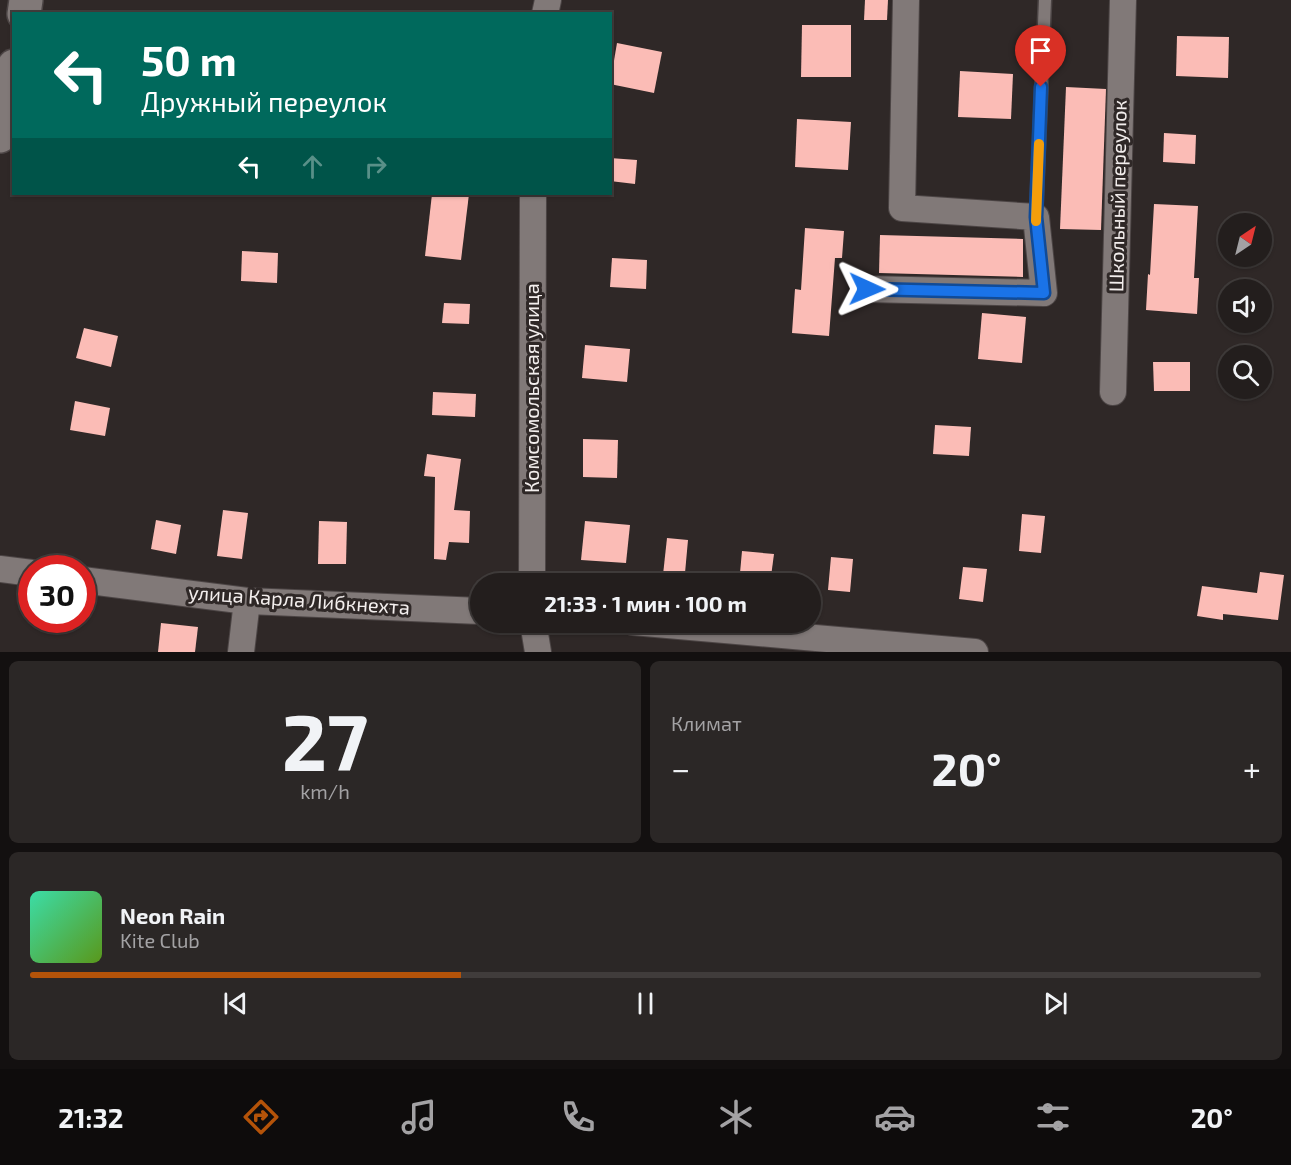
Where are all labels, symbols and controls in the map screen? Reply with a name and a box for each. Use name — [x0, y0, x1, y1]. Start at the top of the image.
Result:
pin — [1015, 25, 1066, 87]
text: 50 m — [141, 34, 237, 84]
icon: arrive — [1024, 34, 1057, 67]
icon: left — [42, 36, 120, 114]
text: Дружный переулок — [141, 85, 387, 117]
street label: Школьный переулок — [1103, 99, 1132, 292]
icon: left — [233, 150, 266, 183]
icon: ahead — [296, 150, 329, 183]
icon: right — [359, 150, 392, 183]
north arrow — [1218, 213, 1272, 267]
map controls — [1218, 213, 1272, 399]
position arrow — [835, 257, 899, 321]
button: sound — [1218, 279, 1272, 333]
street label: Комсомольская улица — [519, 283, 544, 493]
button: search — [1218, 345, 1272, 399]
speed limit sign: 30 — [18, 555, 96, 633]
street label: улица Карла Либкнехта — [187, 579, 411, 620]
text: 21:33 · 1 мин · 100 m — [544, 590, 747, 616]
text: 27 — [282, 693, 368, 787]
text: Климат — [671, 711, 742, 735]
text: 20° — [932, 741, 1002, 795]
text: − — [671, 748, 690, 788]
text: + — [1243, 748, 1261, 788]
text: km/h — [300, 779, 350, 803]
text: Neon Rain — [120, 902, 225, 928]
text: Kite Club — [120, 928, 200, 952]
icon: previous — [219, 987, 252, 1020]
icon: pause — [629, 987, 662, 1020]
icon: next — [1039, 987, 1072, 1020]
icon: directions — [240, 1096, 282, 1138]
icon: music — [398, 1096, 440, 1138]
icon: phone — [557, 1096, 599, 1138]
icon: climate — [715, 1096, 757, 1138]
icon: car — [874, 1096, 916, 1138]
icon: filters — [1032, 1096, 1074, 1138]
text: 21:32 — [58, 1101, 124, 1133]
text: 20° — [1191, 1101, 1233, 1133]

